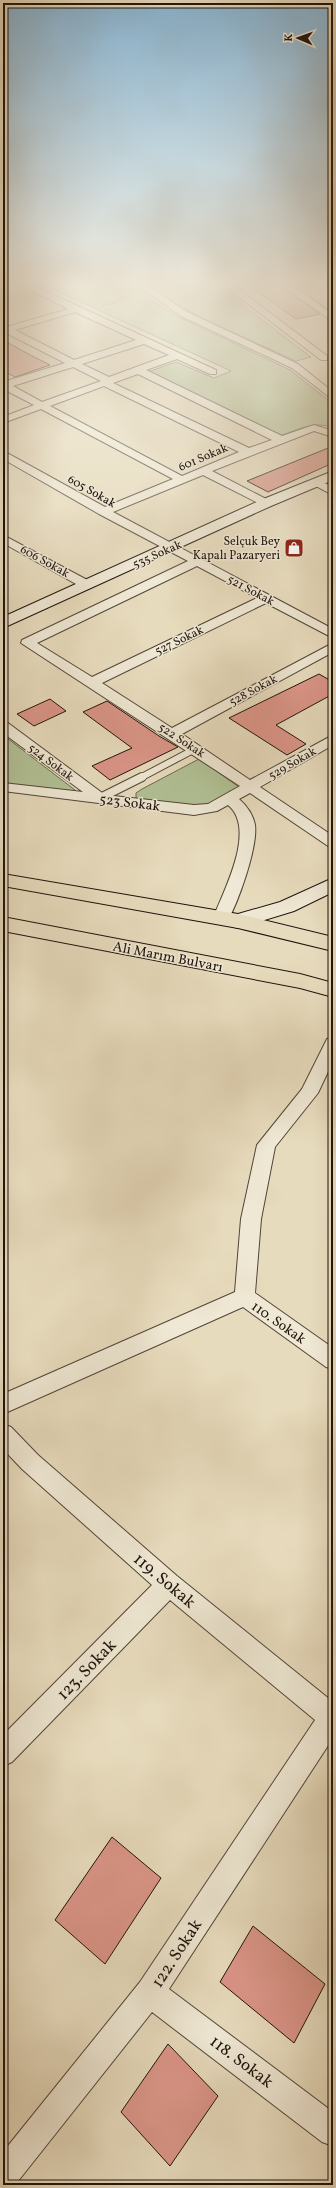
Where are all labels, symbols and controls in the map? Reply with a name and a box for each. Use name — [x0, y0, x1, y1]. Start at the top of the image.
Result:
north arrow — [278, 18, 318, 58]
text: K — [282, 33, 297, 42]
street label: 601 Sokak — [176, 440, 231, 476]
street label: 605 Sokak — [64, 472, 119, 512]
place label: Selçuk Bey Kapalı Pazaryeri — [193, 534, 281, 564]
street label: 535 Sokak — [130, 537, 185, 573]
shop icon: Selçuk Bey Kapalı Pazaryeri — [283, 537, 305, 559]
street label: 606 Sokak — [17, 542, 72, 582]
street label: 521 Sokak — [224, 572, 277, 610]
street label: 527 Sokak — [153, 622, 207, 660]
street label: 528 Sokak — [226, 671, 281, 710]
street label: 522 Sokak — [155, 720, 208, 762]
street label: 524 Sokak — [24, 740, 77, 786]
street label: 529 Sokak — [266, 744, 320, 784]
street label: 523 Sokak — [98, 790, 162, 817]
street label: Ali Marım Bulvarı — [111, 938, 224, 977]
street label: 110. Sokak — [247, 1297, 310, 1349]
street label: 119. Sokak — [128, 1548, 200, 1614]
street label: 123. Sokak — [52, 1634, 122, 1706]
street label: 122. Sokak — [147, 1915, 208, 1993]
street label: 118. Sokak — [204, 2031, 278, 2094]

